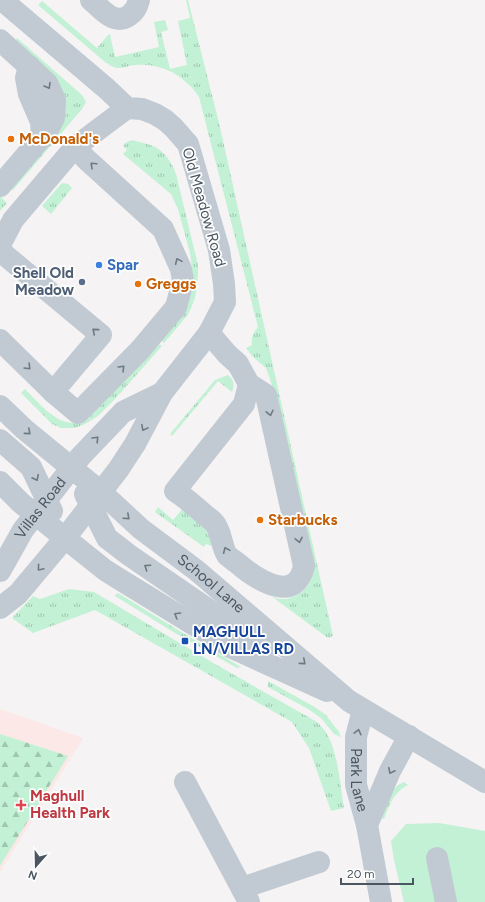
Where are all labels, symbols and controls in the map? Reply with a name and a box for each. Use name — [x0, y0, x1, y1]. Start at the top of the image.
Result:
one-way arrow — [43, 82, 51, 89]
place label: McDonald's — [19, 130, 99, 148]
marker: McDonald's — [6, 134, 16, 144]
street label: Old Meadow Road — [178, 145, 230, 269]
one-way arrow — [90, 162, 98, 170]
place label: Spar — [107, 256, 139, 274]
one-way arrow — [175, 258, 183, 265]
marker: Spar — [94, 260, 104, 270]
place label: Shell Old Meadow — [13, 264, 74, 299]
place label: Greggs — [146, 275, 196, 293]
marker: Shell Old Meadow — [77, 277, 87, 287]
marker: Greggs — [133, 279, 143, 289]
one-way arrow — [92, 328, 100, 335]
one-way arrow — [23, 362, 31, 370]
one-way arrow — [117, 366, 125, 373]
one-way arrow — [266, 410, 274, 417]
one-way arrow — [141, 423, 148, 431]
one-way arrow — [24, 428, 31, 435]
one-way arrow — [91, 437, 98, 444]
street label: Villas Road — [11, 473, 70, 542]
one-way arrow — [31, 473, 39, 481]
place label: Starbucks — [268, 511, 337, 529]
one-way arrow — [123, 512, 130, 519]
marker: Starbucks — [255, 515, 265, 525]
one-way arrow — [294, 537, 302, 543]
one-way arrow — [223, 547, 231, 554]
street label: School Lane — [174, 550, 248, 617]
one-way arrow — [38, 563, 45, 570]
one-way arrow — [144, 564, 151, 572]
one-way arrow — [174, 612, 181, 620]
place label: MAGHULL LN/VILLAS RD — [193, 623, 294, 658]
marker: MAGHULL LN/VILLAS RD — [180, 636, 190, 646]
one-way arrow — [298, 657, 306, 664]
one-way arrow — [353, 728, 361, 735]
street label: Park Lane — [347, 748, 372, 814]
one-way arrow — [388, 766, 396, 774]
place label: Maghull Health Park — [30, 787, 110, 822]
marker: Maghull Health Park — [15, 799, 27, 811]
north arrow — [16, 846, 56, 886]
scale bar — [341, 860, 413, 886]
text: N — [27, 867, 39, 882]
text: 20 m — [347, 867, 375, 881]

